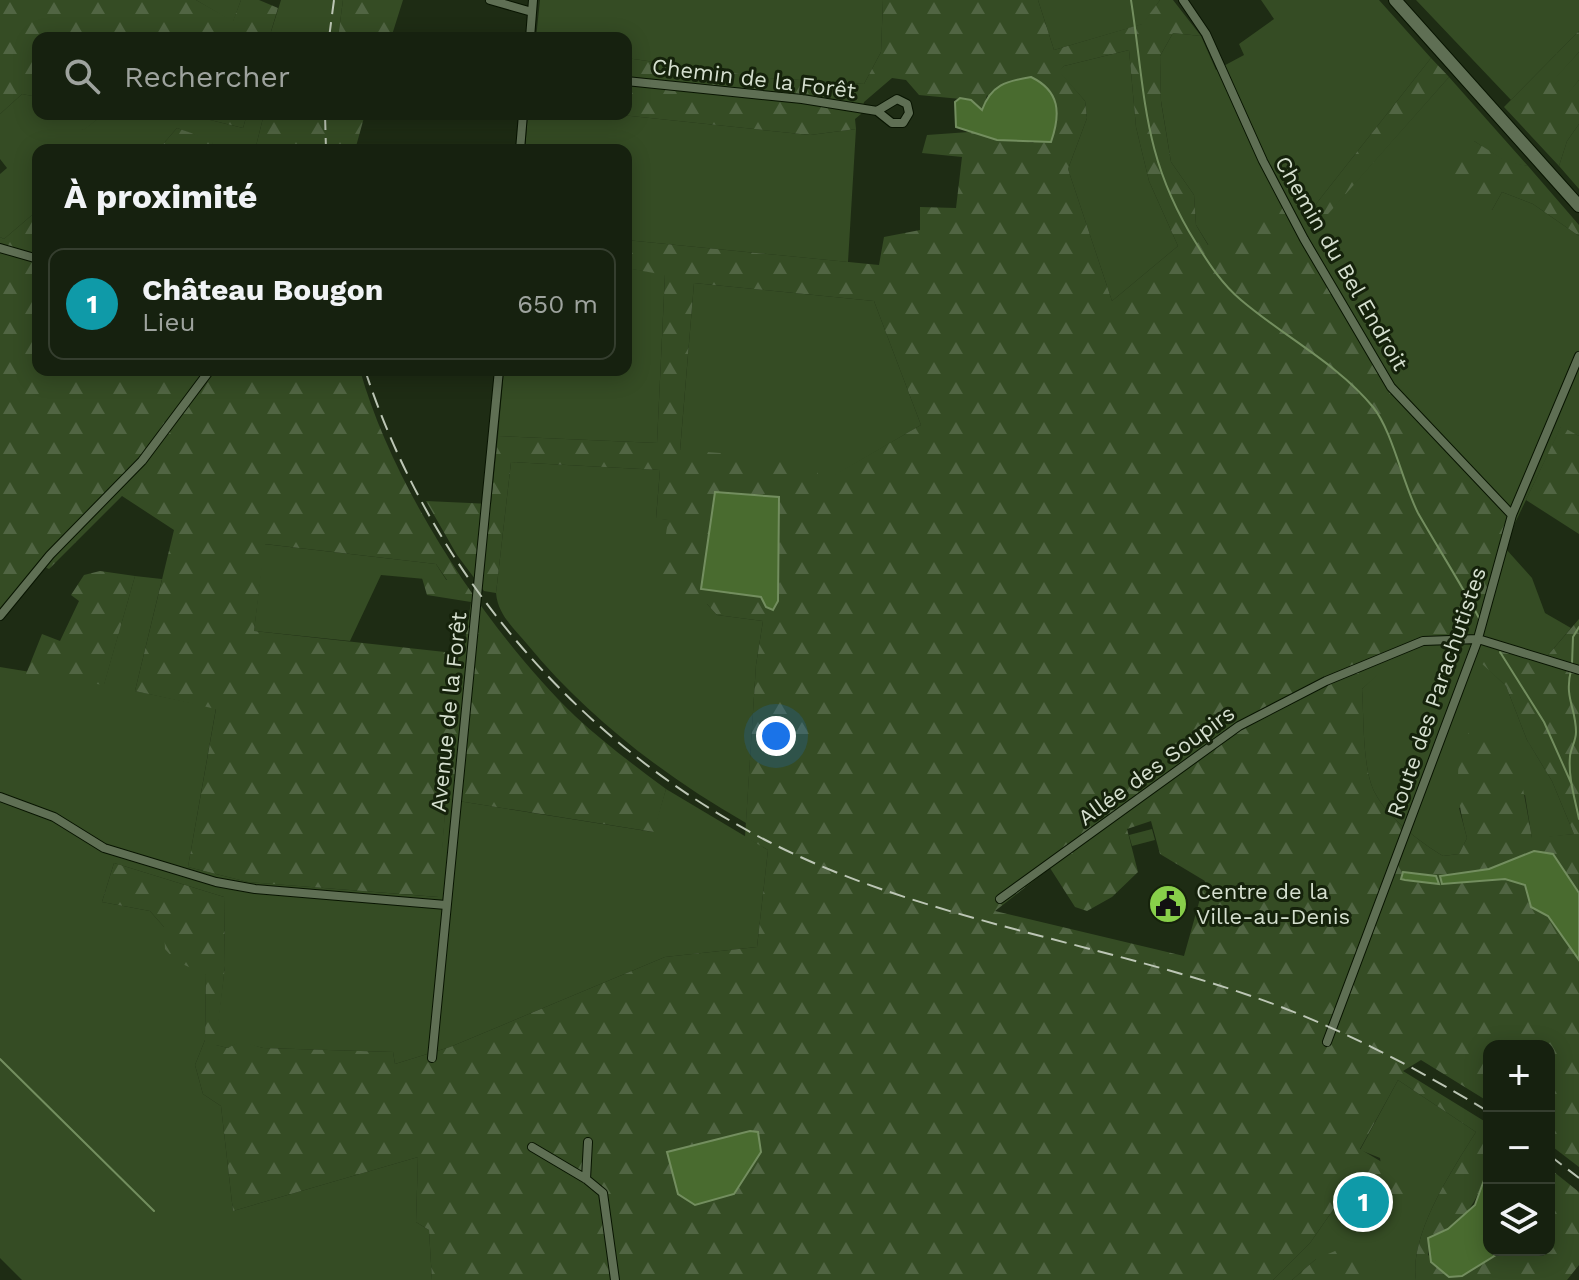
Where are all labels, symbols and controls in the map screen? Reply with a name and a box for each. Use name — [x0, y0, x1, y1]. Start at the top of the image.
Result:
search box — [32, 32, 632, 120]
icon: search — [60, 54, 104, 98]
street label: Chemin de la Forêt — [651, 54, 857, 103]
text: Rechercher — [124, 59, 290, 94]
street label: Chemin du Bel Endroit — [1270, 152, 1413, 375]
text: À proximité — [64, 176, 258, 216]
text: Château Bougon — [142, 272, 383, 307]
text: 1 — [86, 289, 98, 319]
text: 650 m — [517, 289, 598, 319]
text: Lieu — [142, 307, 196, 337]
street label: Route des Parachutistes — [1382, 564, 1491, 820]
street label: Avenue de la Forêt — [426, 611, 471, 813]
street label: Allée des Soupirs — [1073, 700, 1239, 831]
your location — [756, 716, 796, 756]
place label: Centre de la Ville-au-Denis — [1196, 879, 1350, 929]
public building icon: Centre de la Ville-au-Denis — [1147, 883, 1189, 925]
map controls — [1483, 1040, 1555, 1256]
button: + — [1483, 1040, 1555, 1112]
button: − — [1483, 1112, 1555, 1184]
pin: 1 — [1337, 1172, 1389, 1232]
button: layers — [1483, 1184, 1555, 1256]

